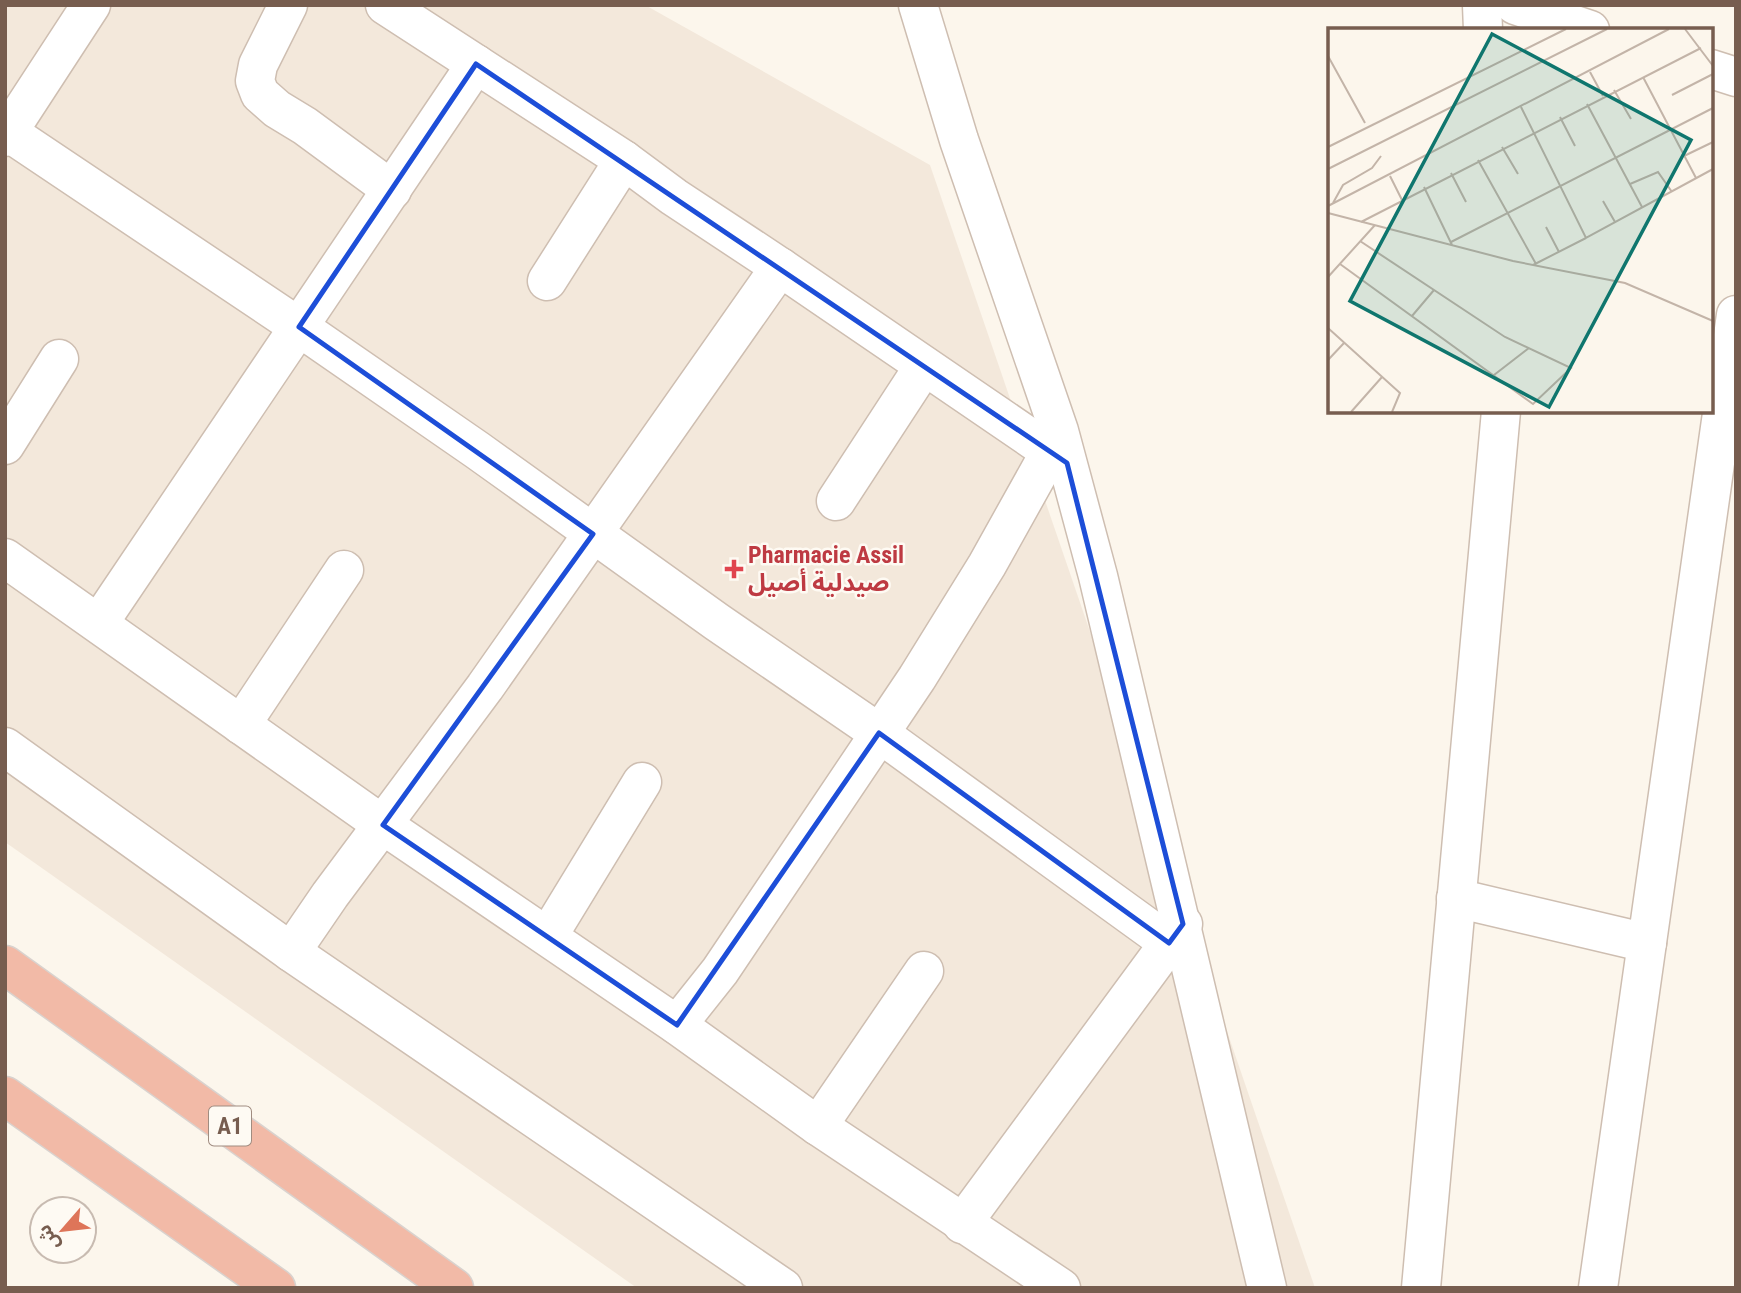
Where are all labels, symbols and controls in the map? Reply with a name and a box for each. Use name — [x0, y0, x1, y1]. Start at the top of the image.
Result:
inset map — [1328, 28, 1713, 413]
place label: Pharmacie Assil صيدلية أصيل — [748, 541, 904, 597]
marker: Pharmacie Assil صيدلية أصيل — [726, 561, 742, 577]
road number: A1 — [209, 1106, 251, 1146]
north arrow — [28, 1195, 98, 1265]
text: ش — [32, 1221, 65, 1255]

